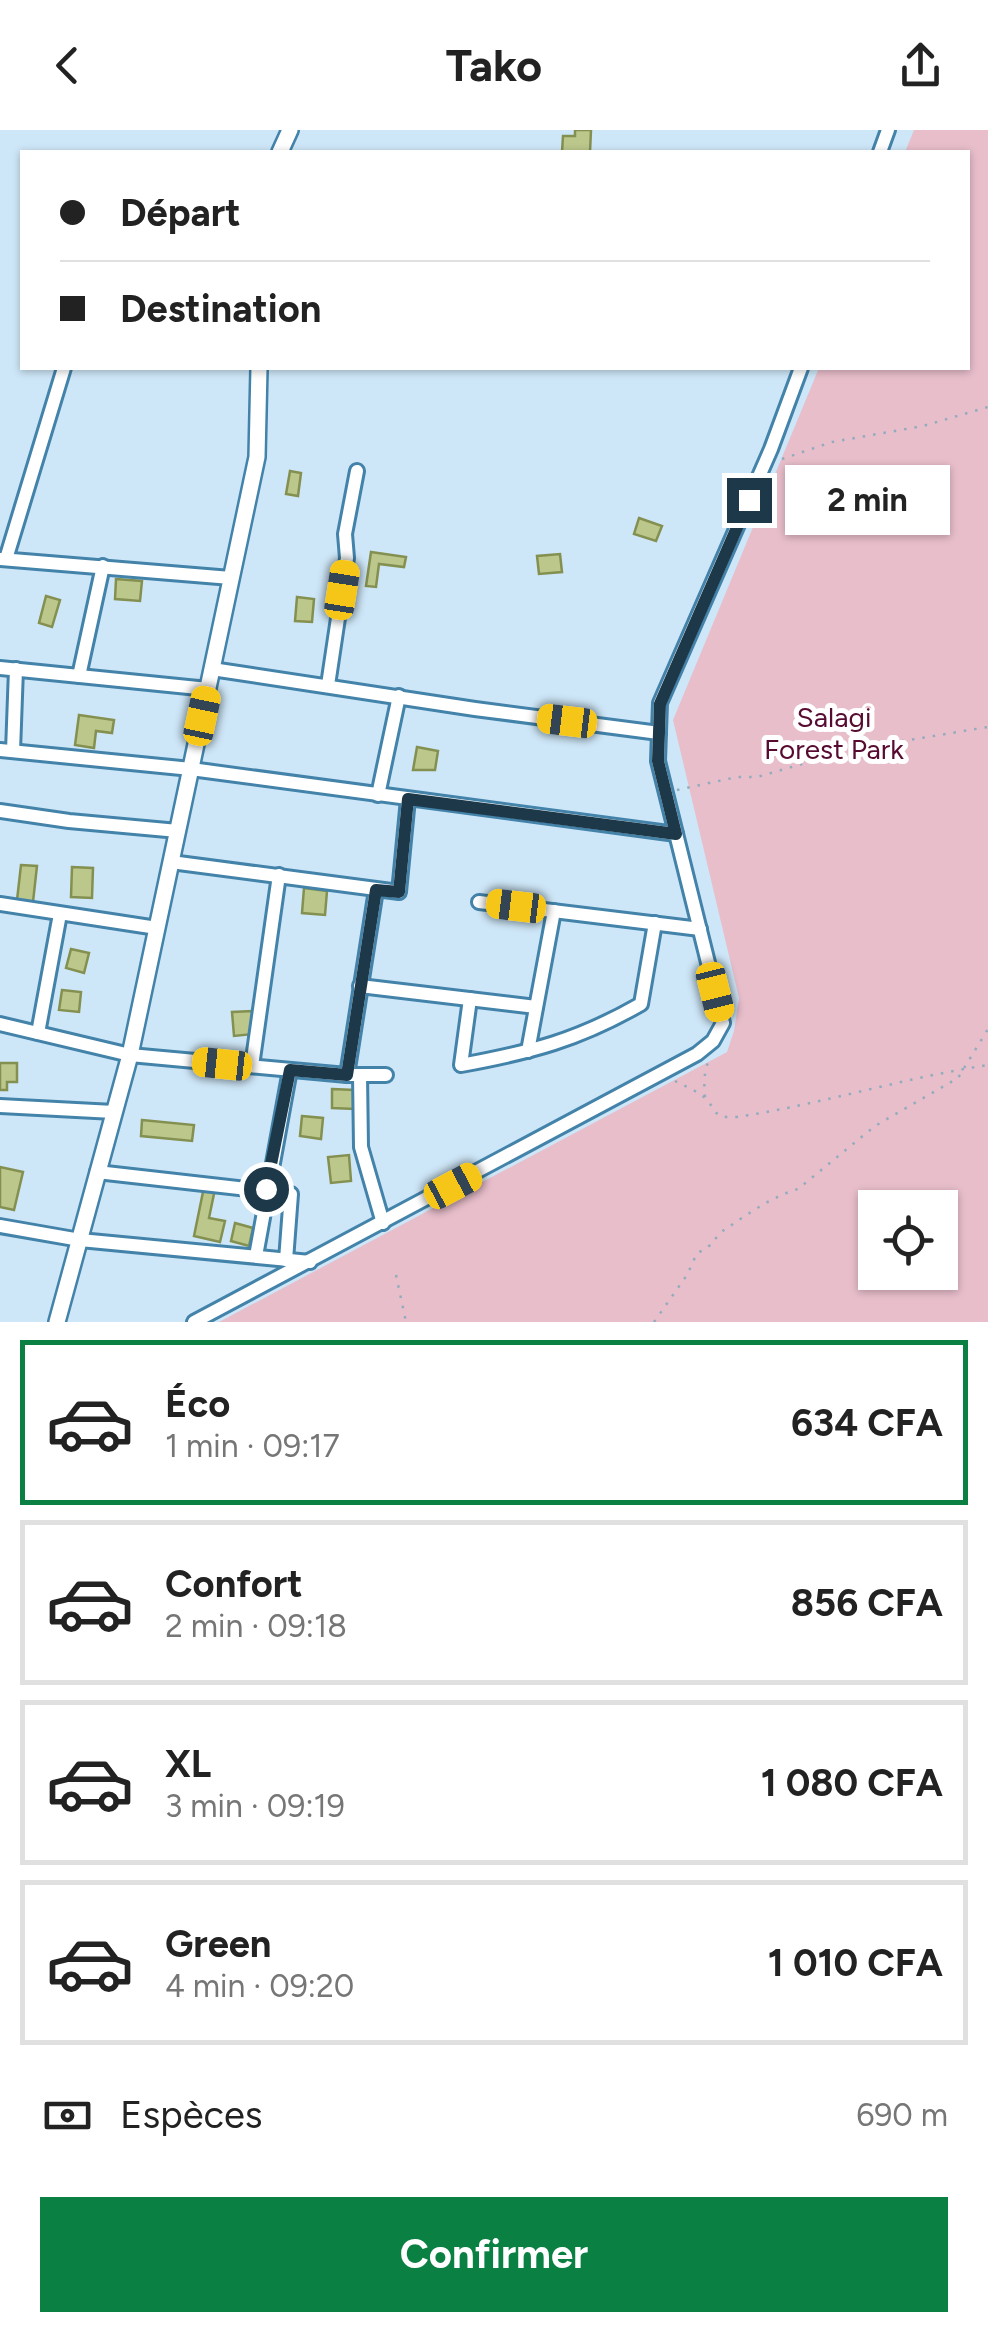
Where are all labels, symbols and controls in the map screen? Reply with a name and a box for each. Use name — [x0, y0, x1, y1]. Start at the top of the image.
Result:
icon: back — [40, 38, 95, 93]
text: Tako — [446, 38, 542, 92]
icon: share — [893, 38, 948, 93]
text: Départ — [120, 190, 241, 236]
text: Destination — [120, 286, 321, 332]
callout: 2 min — [784, 465, 949, 535]
route end — [727, 478, 772, 523]
text: 2 min — [827, 481, 908, 519]
car — [322, 558, 362, 622]
car — [181, 684, 223, 748]
park label: Salagi Forest Park — [764, 700, 904, 766]
car — [535, 702, 599, 740]
car — [484, 887, 548, 925]
car — [693, 959, 737, 1025]
car — [191, 1046, 253, 1082]
car — [419, 1159, 487, 1213]
route start — [244, 1167, 289, 1212]
map controls — [858, 1190, 958, 1290]
button: locate — [858, 1190, 958, 1290]
icon: car — [45, 1378, 135, 1468]
text: Éco — [165, 1381, 230, 1427]
text: 634 CFA — [791, 1400, 943, 1446]
text: 1 min · 09:17 — [165, 1427, 340, 1465]
icon: car — [45, 1558, 135, 1648]
text: Confort — [165, 1561, 302, 1607]
text: 856 CFA — [791, 1580, 943, 1626]
text: 2 min · 09:18 — [165, 1607, 347, 1645]
icon: car — [45, 1738, 135, 1828]
text: XL — [165, 1741, 211, 1787]
text: 1 080 CFA — [761, 1760, 943, 1806]
text: 3 min · 09:19 — [165, 1787, 345, 1825]
icon: car — [45, 1918, 135, 2008]
text: Green — [165, 1921, 271, 1967]
text: 1 010 CFA — [768, 1940, 943, 1986]
text: 4 min · 09:20 — [165, 1967, 354, 2005]
icon: cash — [40, 2088, 95, 2143]
text: Espèces — [120, 2092, 262, 2138]
text: 690 m — [856, 2096, 948, 2134]
button: Confirmer — [40, 2197, 948, 2312]

